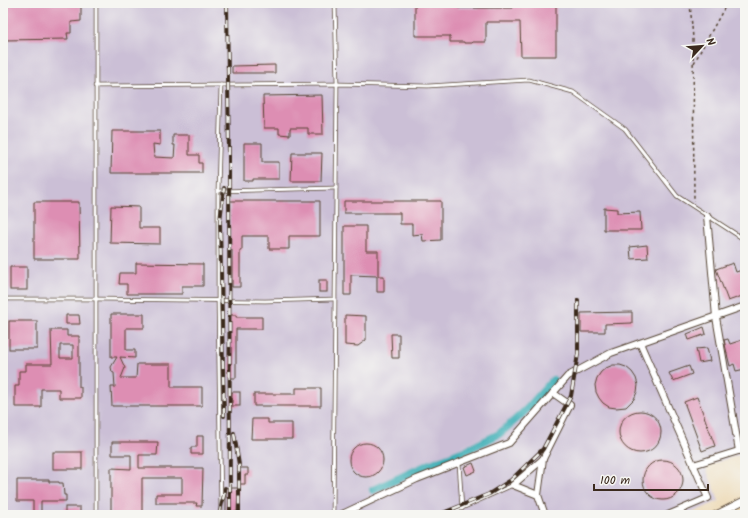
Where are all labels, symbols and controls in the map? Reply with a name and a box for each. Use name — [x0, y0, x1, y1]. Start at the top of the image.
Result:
north arrow — [682, 26, 722, 66]
text: N — [700, 35, 720, 49]
scale bar — [594, 466, 708, 492]
text: 100 m — [600, 471, 631, 490]

